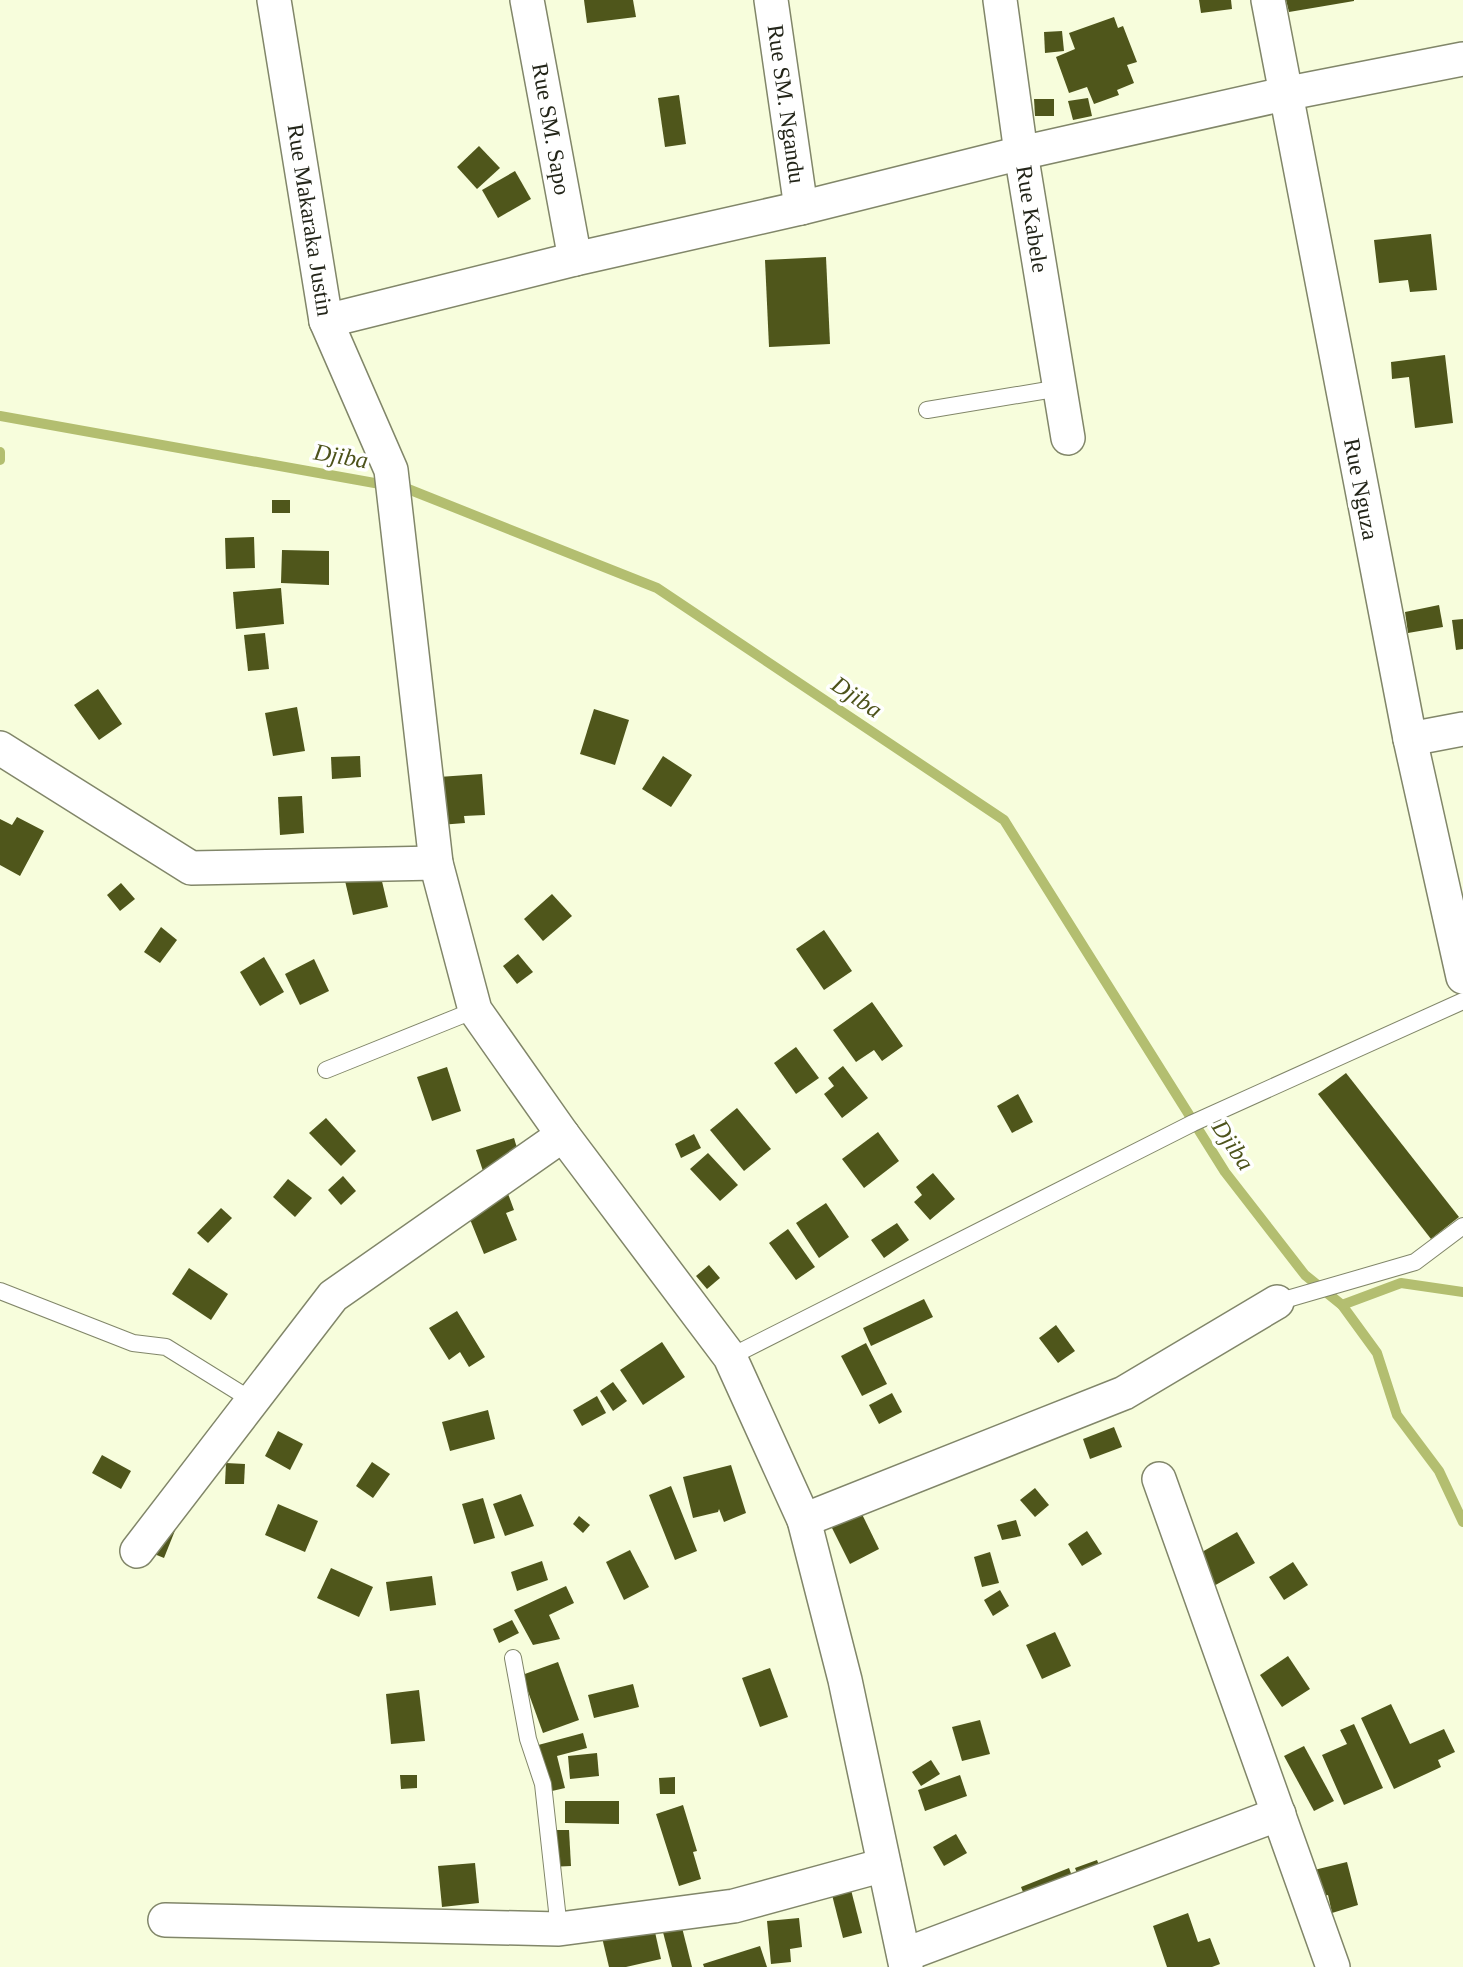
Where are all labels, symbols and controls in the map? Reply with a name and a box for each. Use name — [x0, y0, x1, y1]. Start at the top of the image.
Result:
street label: Rue SM. Ngandu — [762, 23, 810, 186]
street label: Rue SM. Sapo — [527, 61, 575, 197]
street label: Rue Makaraka Justin — [282, 122, 338, 318]
street label: Rue Kabele — [1011, 164, 1053, 274]
street label: Rue Nguza — [1339, 436, 1383, 542]
water label: Djiba — [311, 438, 370, 474]
water label: Djiba — [826, 670, 887, 723]
water label: Djiba — [1206, 1114, 1259, 1175]

